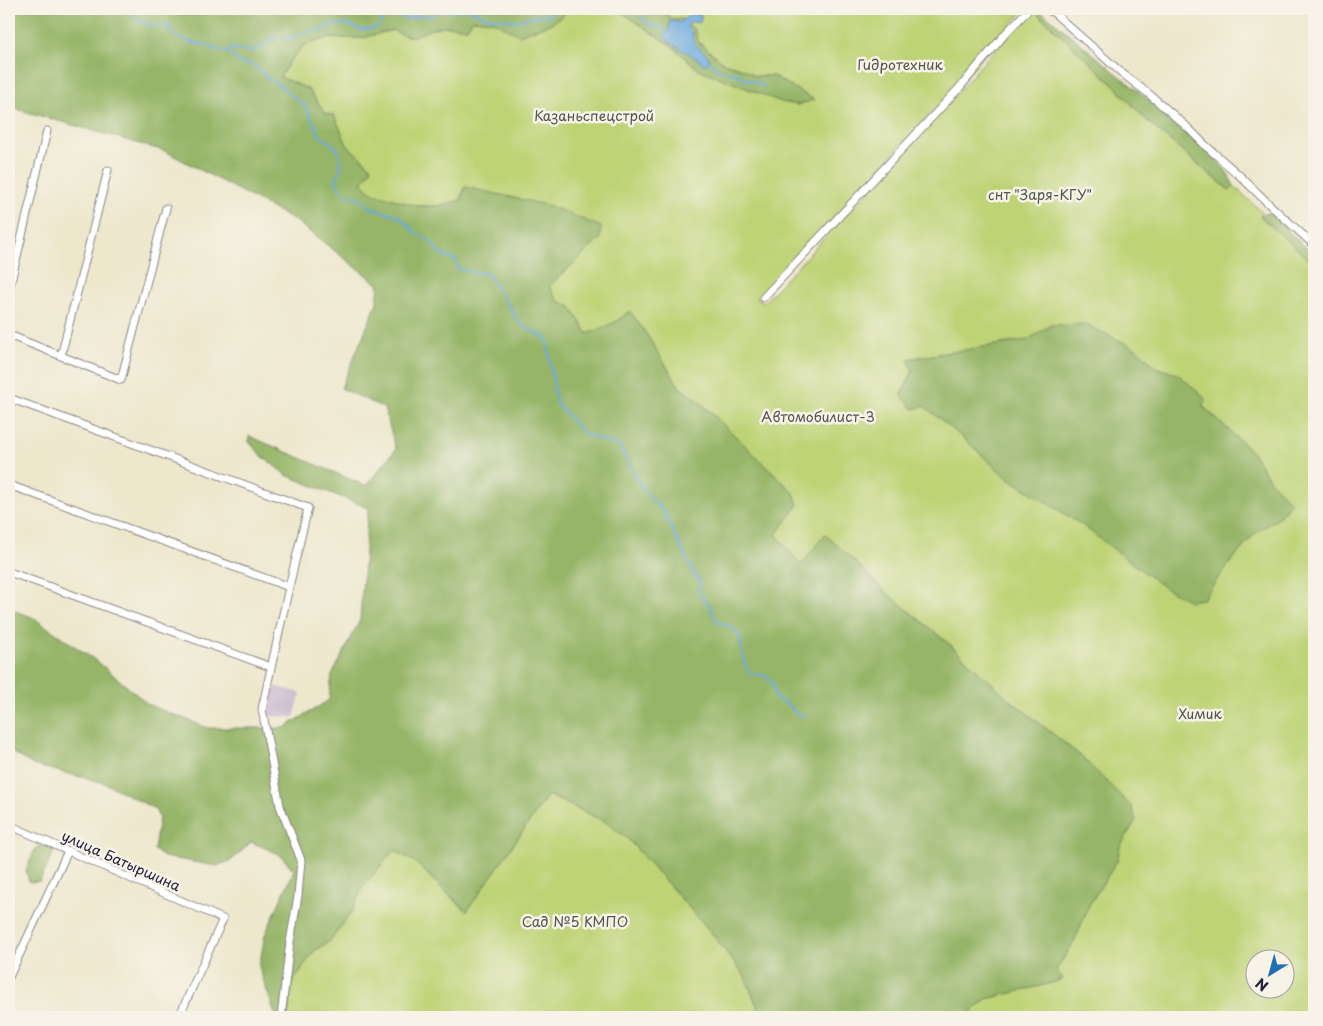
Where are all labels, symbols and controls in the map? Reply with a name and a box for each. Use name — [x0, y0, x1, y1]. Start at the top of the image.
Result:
park label: Гидротехник — [857, 54, 944, 75]
park label: Казаньспецстрой — [534, 105, 654, 126]
park label: снт "Заря-КГУ" — [988, 184, 1092, 205]
park label: Автомобилист-3 — [761, 406, 875, 427]
park label: Химик — [1178, 703, 1223, 724]
street label: улица Батыршина — [58, 825, 184, 896]
park label: Сад №5 КМПО — [522, 911, 628, 932]
north arrow — [1246, 948, 1296, 998]
text: N — [1251, 973, 1273, 997]

